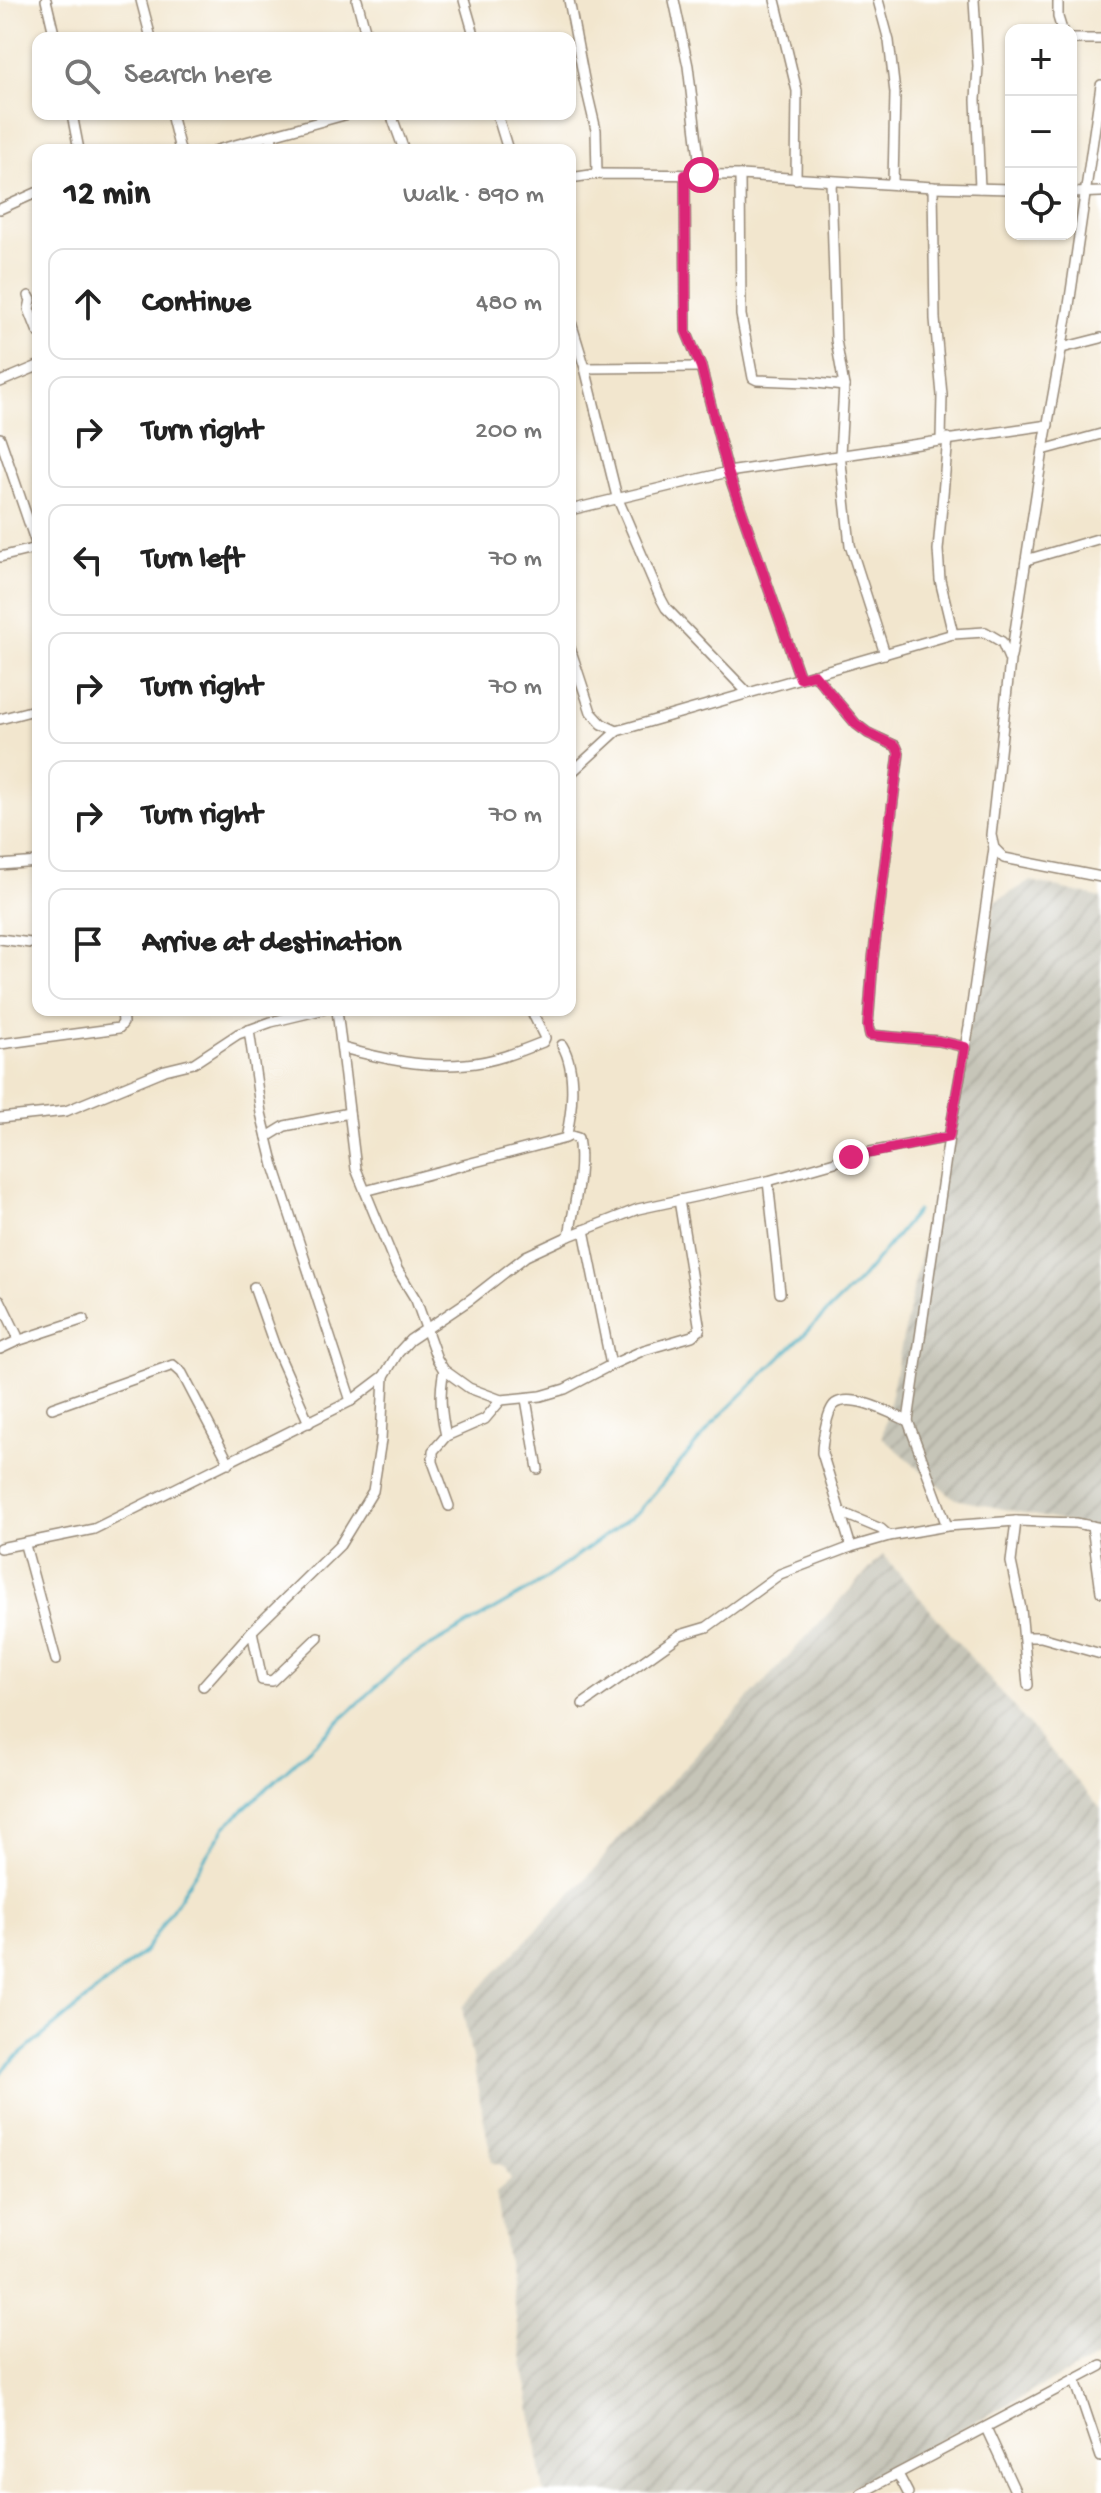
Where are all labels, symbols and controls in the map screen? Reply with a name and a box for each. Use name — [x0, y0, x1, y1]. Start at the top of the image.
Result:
map controls — [1005, 24, 1077, 240]
button: + — [1005, 24, 1077, 96]
search box — [32, 32, 576, 120]
icon: search — [60, 54, 104, 98]
text: Search here — [124, 59, 272, 94]
button: − — [1005, 96, 1077, 168]
route start — [683, 157, 719, 193]
button: locate — [1005, 168, 1077, 240]
text: 12 min — [64, 176, 150, 216]
text: Walk · 890 m — [403, 181, 544, 212]
icon: ahead — [66, 282, 110, 326]
text: Continue — [142, 287, 251, 322]
text: 480 m — [476, 289, 542, 320]
icon: right — [66, 410, 110, 454]
text: Turn right — [142, 415, 262, 450]
text: 200 m — [475, 417, 542, 448]
icon: left — [66, 538, 110, 582]
text: Turn left — [142, 543, 243, 578]
text: 70 m — [489, 545, 542, 576]
icon: right — [66, 666, 110, 710]
text: Turn right — [142, 671, 262, 706]
text: 70 m — [489, 673, 542, 704]
icon: right — [66, 794, 110, 838]
text: Turn right — [142, 799, 262, 834]
text: 70 m — [489, 801, 542, 832]
icon: arrive — [66, 922, 110, 966]
text: Arrive at destination — [142, 927, 402, 962]
route end — [833, 1139, 869, 1175]

